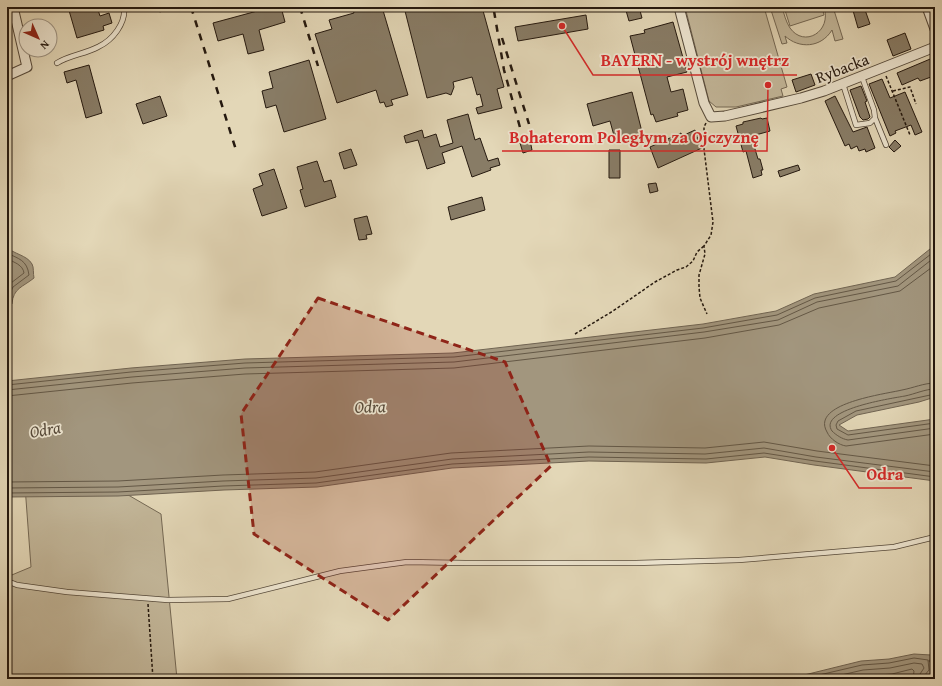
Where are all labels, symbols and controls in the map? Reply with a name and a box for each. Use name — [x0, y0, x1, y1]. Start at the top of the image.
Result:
north arrow — [18, 18, 58, 58]
text: N — [36, 37, 53, 54]
callout: BAYERN - wystrój wnętrz — [593, 46, 797, 75]
text: BAYERN - wystrój wnętrz — [601, 47, 789, 72]
street label: Rybacka — [812, 47, 873, 89]
callout: Bohaterom Poległym za Ojczyznę — [502, 122, 767, 151]
text: Bohaterom Poległym za Ojczyznę — [509, 124, 759, 149]
water label: Odra — [354, 393, 386, 419]
water label: Odra — [27, 414, 63, 444]
callout: Odra — [859, 459, 912, 488]
text: Odra — [867, 461, 904, 486]

